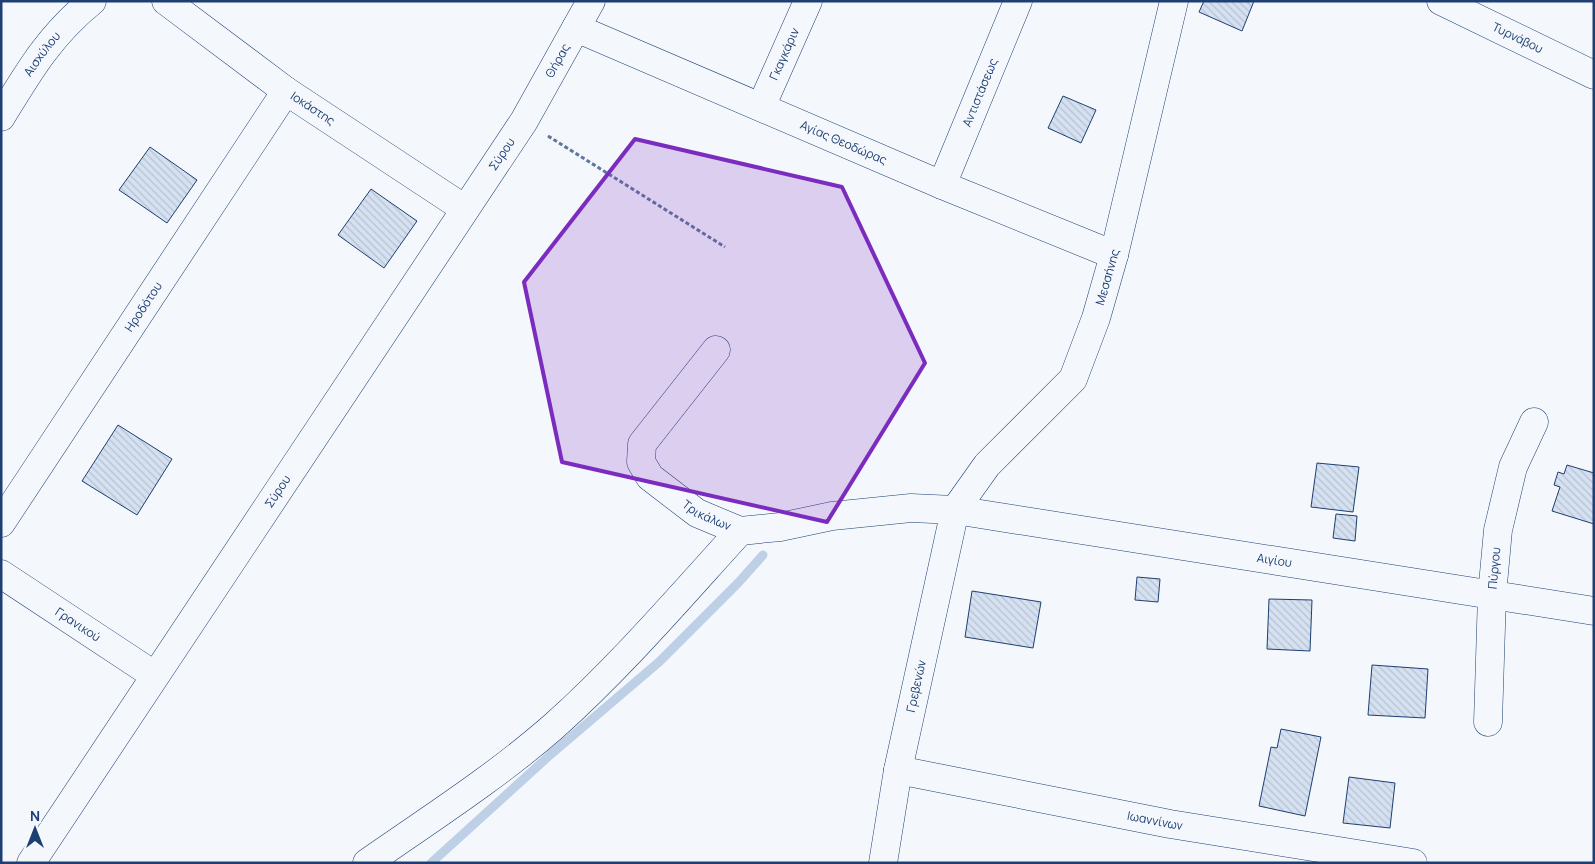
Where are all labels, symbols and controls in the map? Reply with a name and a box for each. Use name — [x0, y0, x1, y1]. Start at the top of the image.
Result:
street label: Τυρνάβου — [1489, 18, 1546, 57]
street label: Γκαγκάριν — [765, 25, 803, 83]
street label: Αισχύλου — [19, 28, 64, 80]
street label: Θήρας — [541, 40, 574, 81]
street label: Αντιστάσεως — [958, 55, 1002, 129]
street label: Ιοκάστης — [287, 87, 339, 129]
street label: Αγίας Θεοδώρας — [798, 116, 890, 169]
street label: Σύρου — [484, 134, 519, 174]
street label: Μεσσήνης — [1091, 247, 1123, 307]
street label: Ηροδότου — [121, 278, 166, 335]
street label: Σύρου — [260, 472, 294, 511]
street label: Τρικάλων — [679, 496, 734, 534]
street label: Πύργου — [1484, 546, 1504, 590]
street label: Αιγίου — [1256, 549, 1293, 571]
street label: Γρανικού — [52, 603, 104, 645]
street label: Γρεβενών — [902, 658, 930, 714]
north arrow — [10, 804, 60, 854]
text: N — [30, 806, 40, 825]
street label: Ιωαννίνων — [1126, 807, 1184, 834]

